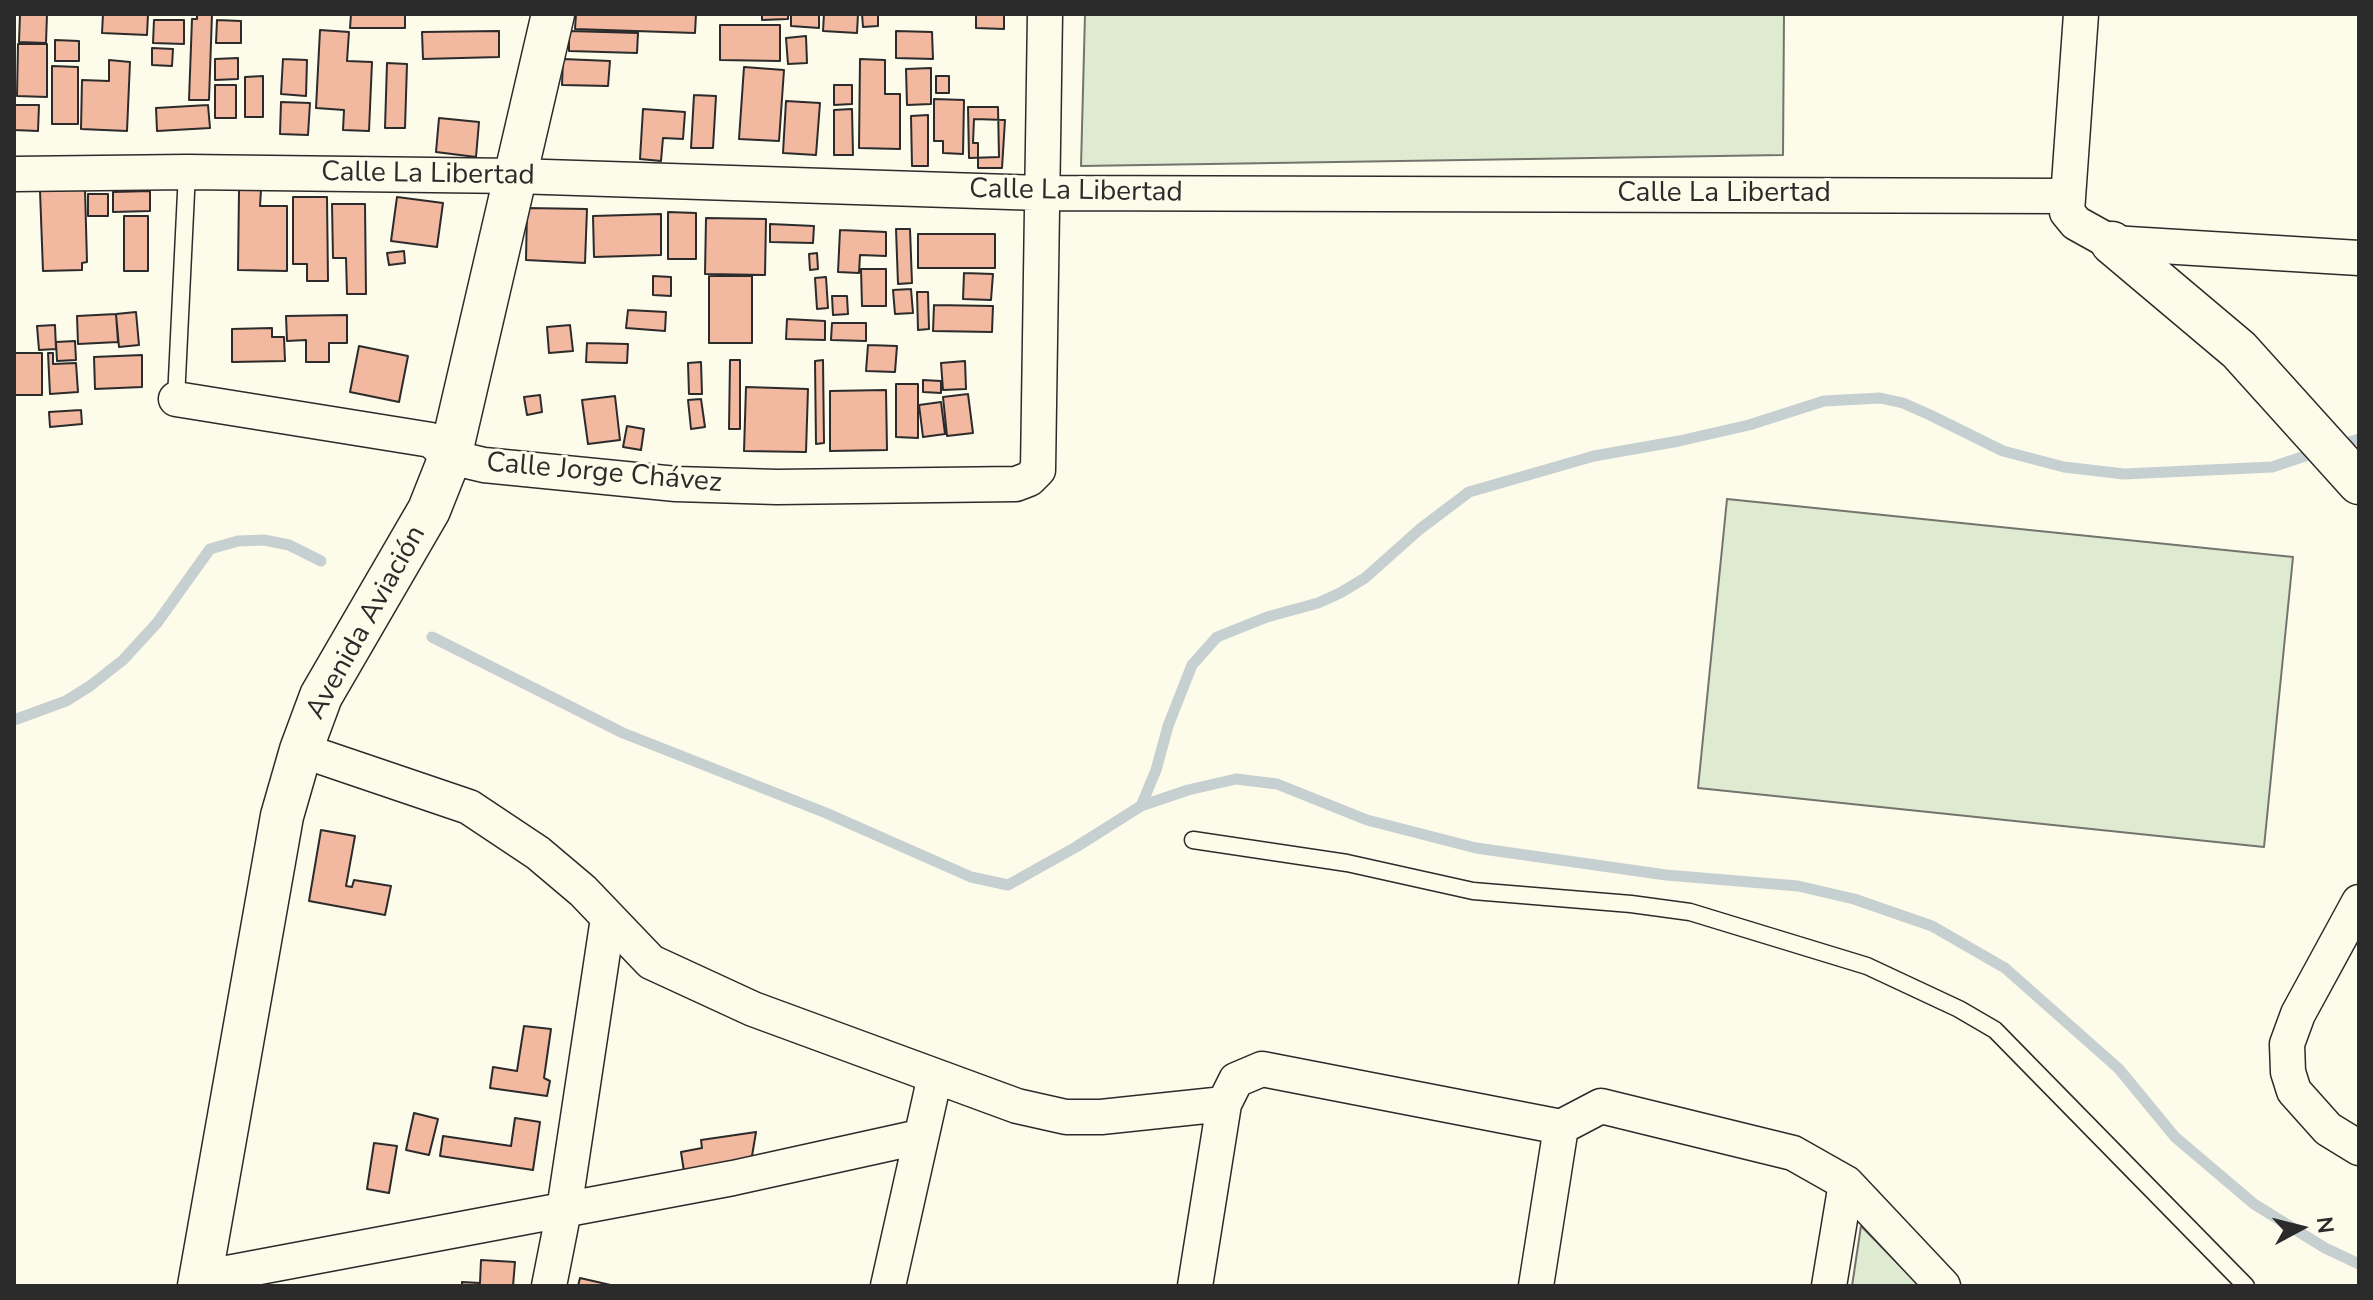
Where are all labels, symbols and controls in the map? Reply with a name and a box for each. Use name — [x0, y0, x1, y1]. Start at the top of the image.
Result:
street label: Calle La Libertad — [321, 156, 535, 194]
street label: Calle La Libertad — [969, 173, 1183, 211]
street label: Calle La Libertad — [1617, 177, 1831, 211]
street label: Calle Jorge Chávez — [485, 447, 723, 501]
street label: Avenida Aviación — [300, 520, 434, 726]
north arrow — [2261, 1188, 2341, 1268]
text: N — [2309, 1215, 2341, 1235]

